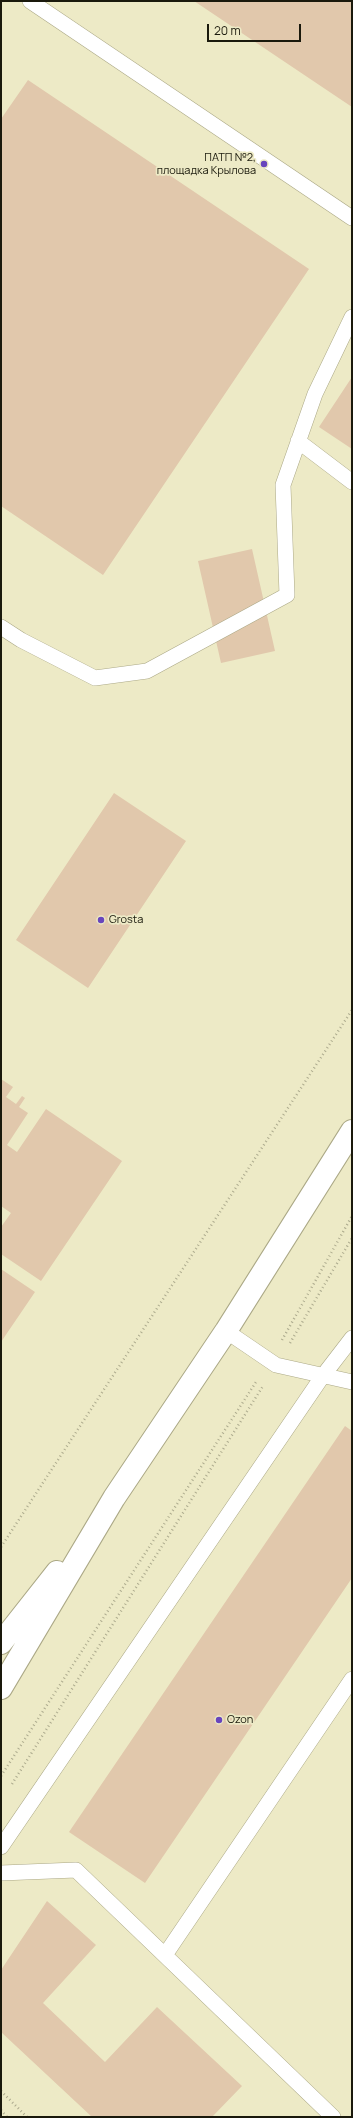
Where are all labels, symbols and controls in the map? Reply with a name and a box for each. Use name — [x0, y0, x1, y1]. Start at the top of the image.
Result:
scale bar — [209, 16, 303, 42]
text: 20 m — [214, 22, 241, 39]
place label: ПАТП №2, площадка Крылова — [157, 151, 256, 177]
marker: ПАТП №2, площадка Крылова — [259, 159, 269, 169]
place label: Grosta — [109, 913, 143, 927]
marker: Grosta — [96, 915, 106, 925]
place label: Ozon — [227, 1713, 253, 1727]
marker: Ozon — [214, 1715, 224, 1725]

